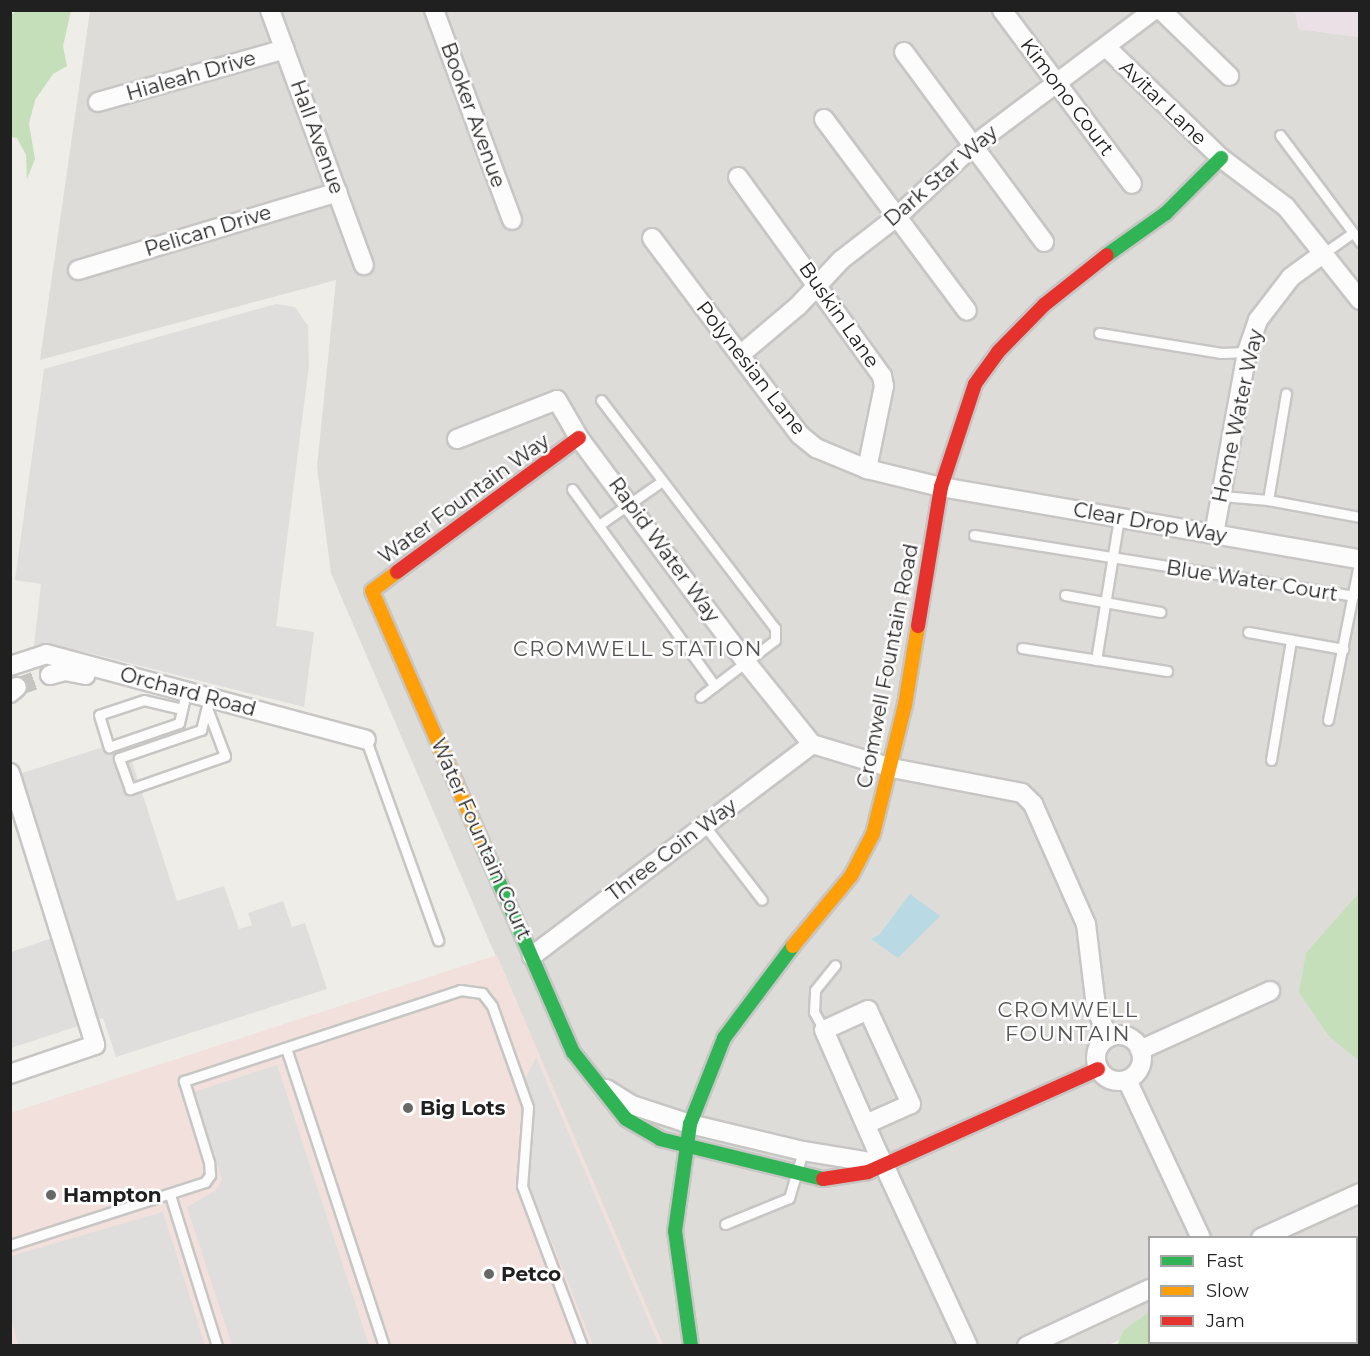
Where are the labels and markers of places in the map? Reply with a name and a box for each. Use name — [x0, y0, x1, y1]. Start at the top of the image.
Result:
place label: Big Lots — [420, 1096, 505, 1120]
marker: Big Lots — [401, 1101, 415, 1115]
place label: Hampton — [63, 1183, 162, 1207]
marker: Hampton — [44, 1188, 58, 1202]
place label: Petco — [501, 1262, 561, 1286]
marker: Petco — [482, 1267, 496, 1281]

